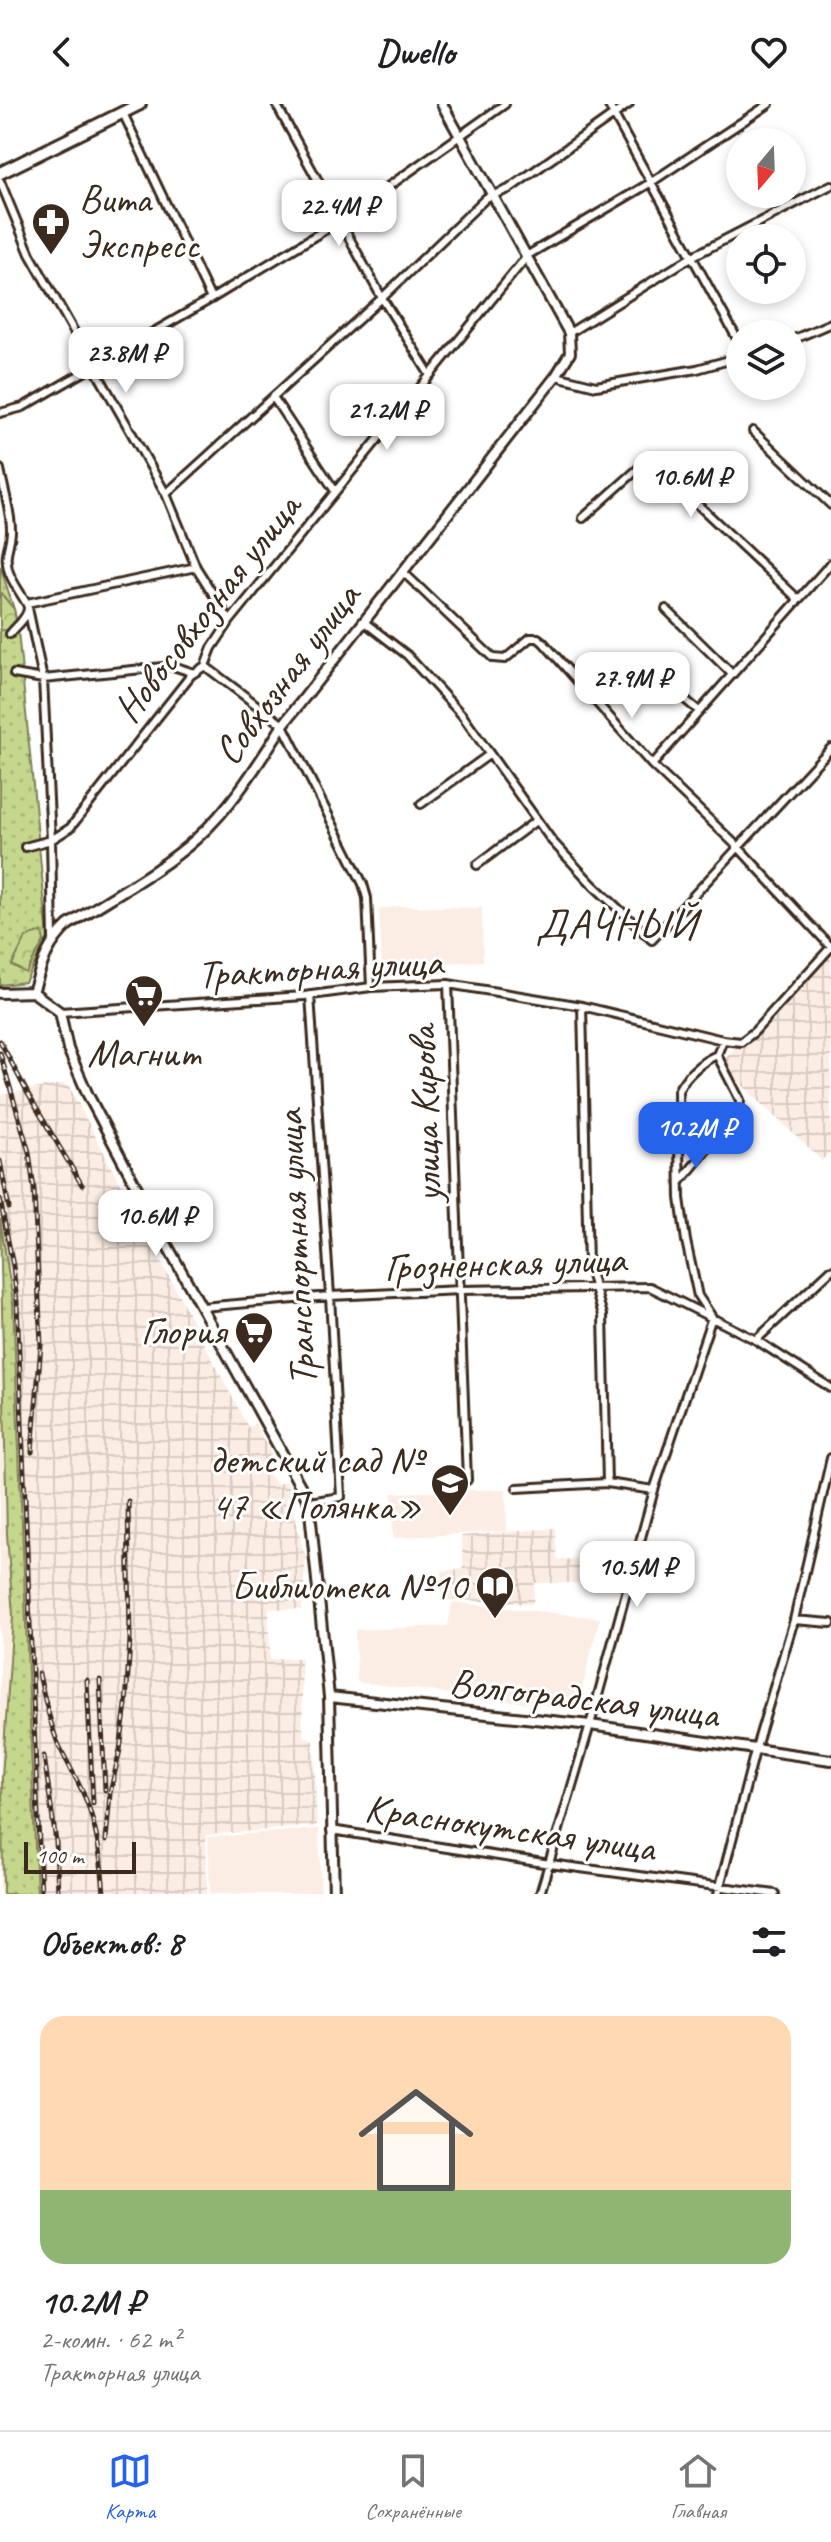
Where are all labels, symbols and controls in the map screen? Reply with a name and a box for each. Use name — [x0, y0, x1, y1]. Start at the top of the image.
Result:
text: Dwello — [376, 29, 455, 75]
icon: back — [40, 30, 84, 74]
icon: heart — [747, 30, 791, 74]
north arrow — [726, 128, 806, 208]
map controls — [726, 128, 806, 400]
place label: Вита Экспресс — [79, 174, 200, 270]
pin: 22.4M ₽ — [265, 180, 413, 248]
text: 22.4M ₽ — [300, 189, 378, 222]
pharmacy icon: Вита Экспресс — [30, 201, 72, 256]
button: locate — [726, 224, 806, 304]
button: layers — [726, 320, 806, 400]
pin: 23.8M ₽ — [52, 327, 200, 395]
text: 23.8M ₽ — [87, 336, 165, 369]
pin: 21.2M ₽ — [313, 384, 461, 452]
text: 21.2M ₽ — [348, 393, 426, 426]
pin: 10.6M ₽ — [617, 451, 765, 519]
text: 10.6M ₽ — [651, 460, 731, 493]
street label: Новосовхозная улица — [102, 481, 314, 732]
street label: Совхозная улица — [203, 571, 373, 775]
pin: 27.9M ₽ — [558, 652, 706, 720]
text: 27.9M ₽ — [593, 661, 671, 694]
district label: ДАЧНЫЙ — [536, 898, 703, 951]
street label: Тракторная улица — [196, 936, 446, 999]
supermarket icon: Магнит — [123, 973, 165, 1028]
street label: улица Кирова — [397, 1021, 453, 1205]
place label: Магнит — [87, 1028, 202, 1078]
pin: 10.2M ₽ — [622, 1102, 770, 1170]
street label: Транспортная улица — [264, 1106, 328, 1387]
text: 10.2M ₽ — [657, 1111, 735, 1144]
pin: 10.6M ₽ — [82, 1190, 230, 1258]
text: 10.6M ₽ — [116, 1199, 196, 1232]
street label: Грозненская улица — [383, 1234, 629, 1292]
place label: Глория — [141, 1306, 229, 1356]
supermarket icon: Глория — [233, 1310, 275, 1365]
place label: детский сад № 47 «Полянка» — [210, 1435, 428, 1531]
school or university icon: детский сад № 47 «Полянка» — [429, 1462, 471, 1517]
pin: 10.5M ₽ — [563, 1541, 711, 1609]
text: 10.5M ₽ — [598, 1550, 676, 1583]
place label: Библиотека №10 — [231, 1561, 470, 1611]
library icon: Библиотека №10 — [474, 1565, 516, 1620]
street label: Волгоградская улица — [447, 1657, 724, 1740]
street label: Краснокутская улица — [362, 1783, 661, 1874]
scale bar — [24, 1838, 136, 1874]
text: 100 m — [36, 1842, 83, 1870]
icon: filters — [747, 1920, 791, 1964]
text: Объектов: 8 — [40, 1921, 182, 1964]
icon: home — [344, 2068, 488, 2212]
text: 10.2M ₽ — [40, 2280, 143, 2323]
text: 2-комн. · 62 m² — [40, 2323, 180, 2356]
text: Тракторная улица — [40, 2356, 200, 2389]
tab: Карта — [105, 2449, 155, 2525]
tab: Сохранённые — [365, 2449, 461, 2525]
tab: Главная — [671, 2449, 726, 2525]

